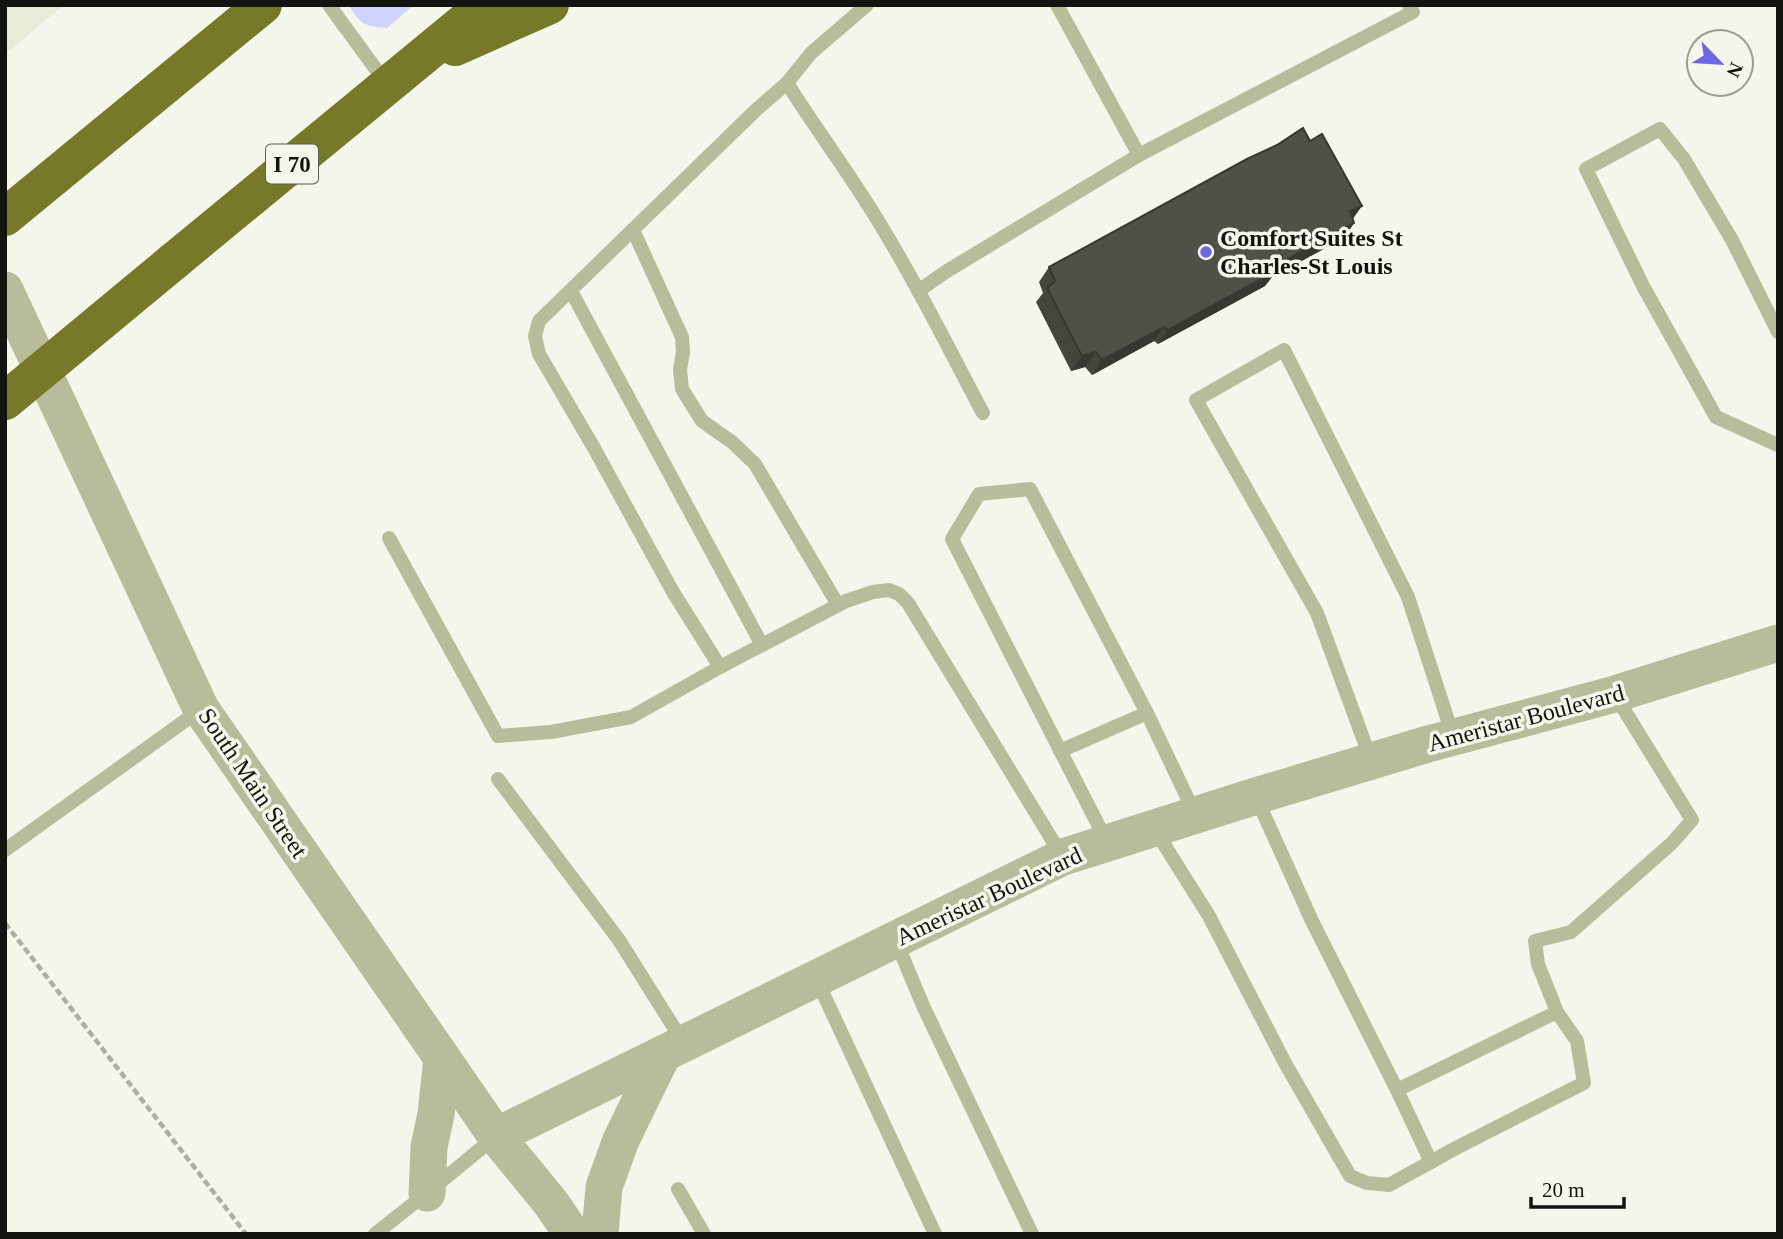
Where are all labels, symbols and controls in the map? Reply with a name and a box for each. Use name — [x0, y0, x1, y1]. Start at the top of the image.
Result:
north arrow — [1685, 28, 1755, 98]
text: N — [1722, 59, 1747, 81]
road number: I 70 — [266, 144, 318, 183]
place label: Comfort Suites St Charles-St Louis — [1220, 225, 1403, 279]
marker: Comfort Suites St Charles-St Louis — [1198, 244, 1214, 260]
street label: Ameristar Boulevard — [1425, 679, 1627, 757]
street label: South Main Street — [193, 703, 313, 863]
street label: Ameristar Boulevard — [892, 842, 1086, 950]
scale bar — [1531, 1166, 1624, 1210]
text: 20 m — [1542, 1178, 1585, 1202]

